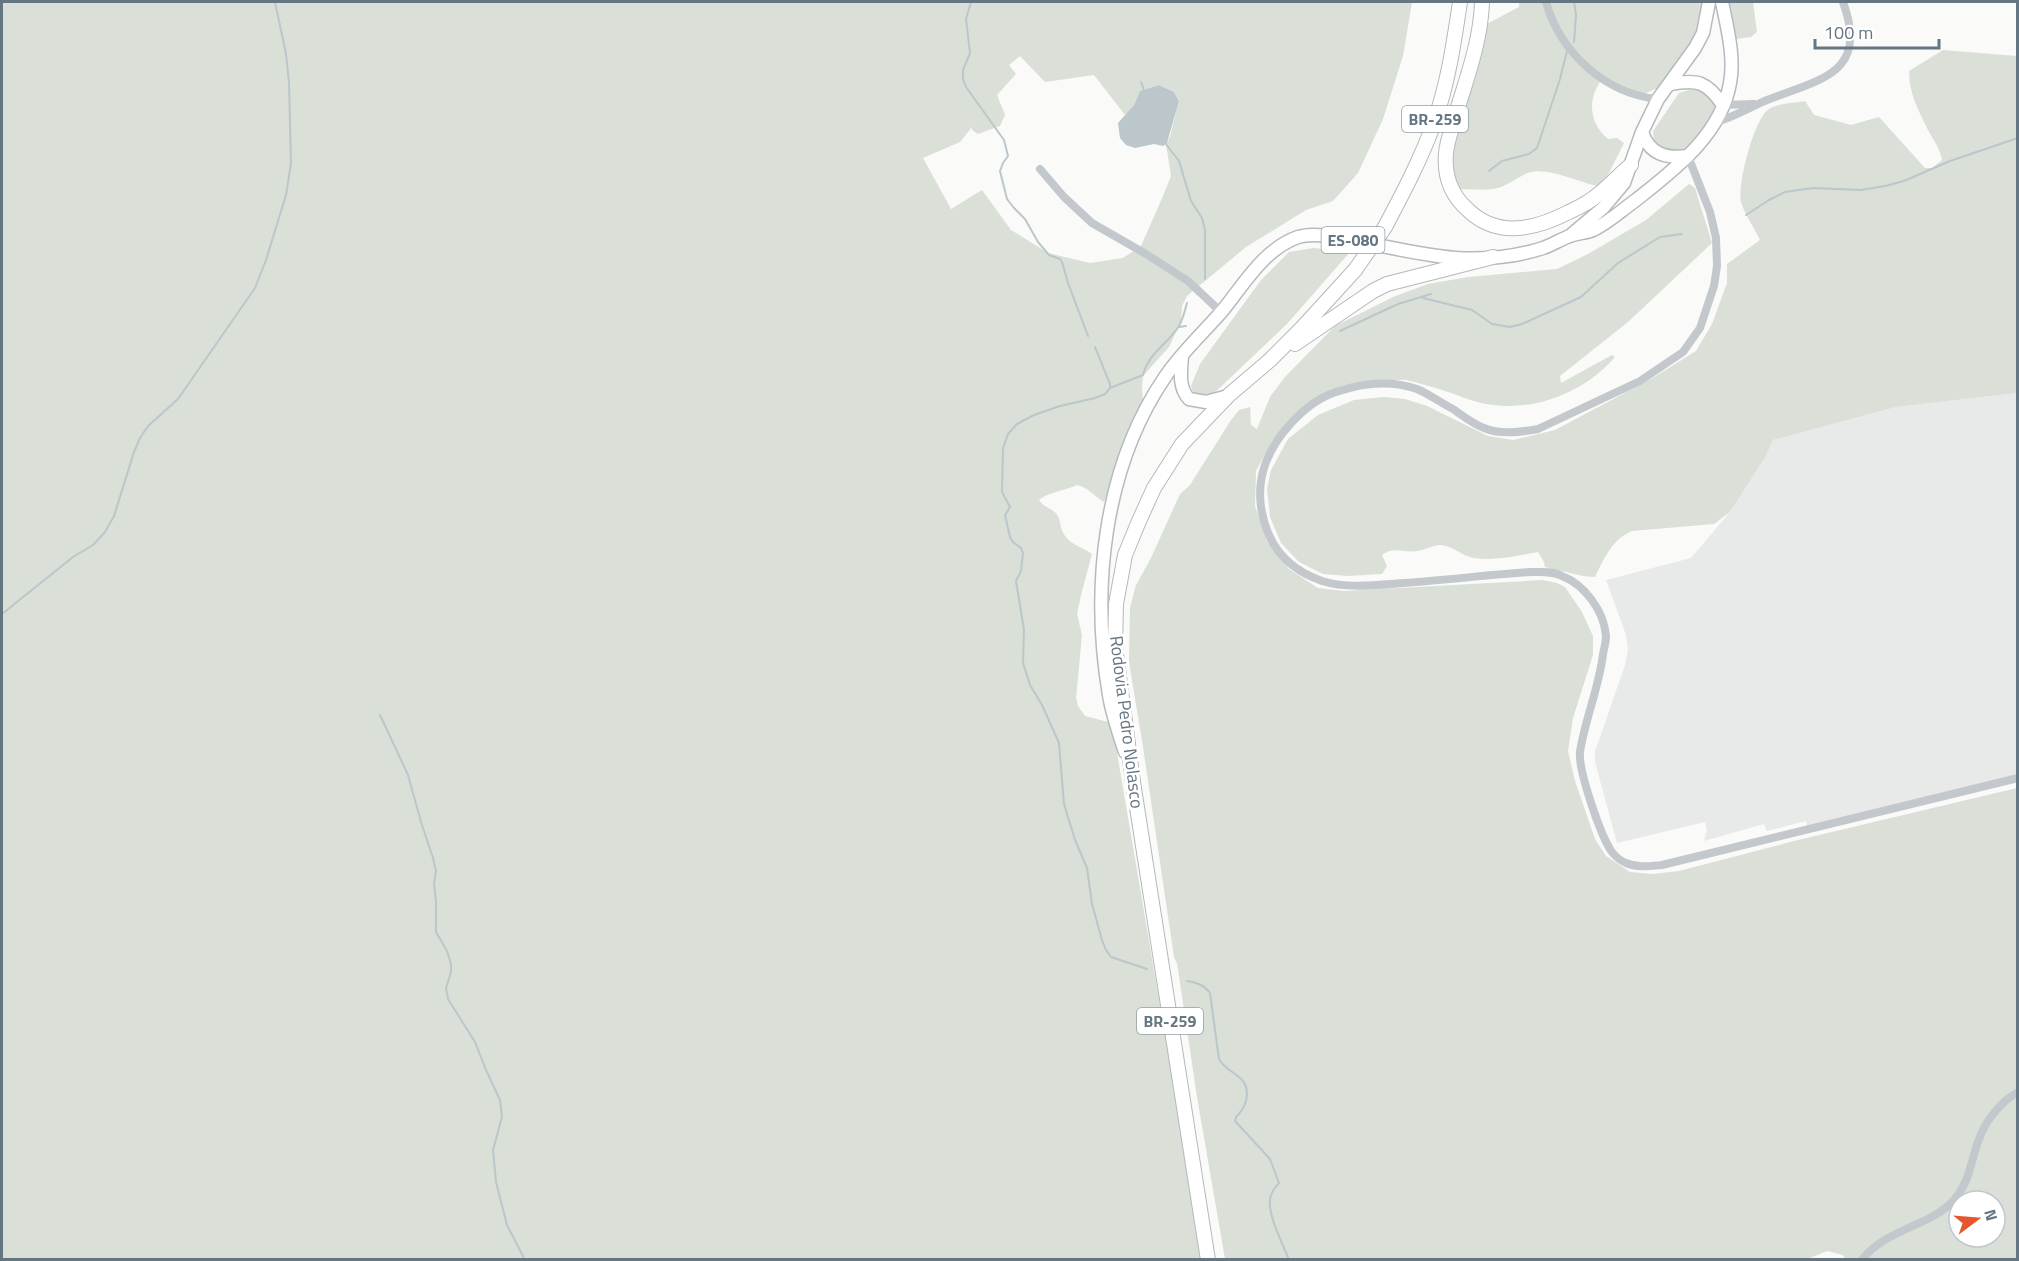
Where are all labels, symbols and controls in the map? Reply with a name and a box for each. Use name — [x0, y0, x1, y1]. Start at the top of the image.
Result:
scale bar — [1815, 12, 1940, 50]
text: 100 m — [1824, 19, 1873, 46]
road number: BR-259 — [1402, 106, 1468, 132]
road number: ES-080 — [1322, 227, 1384, 253]
street label: Rodovia Pedro Nolasco — [1103, 634, 1151, 810]
road number: BR-259 — [1137, 1008, 1203, 1034]
north arrow — [1947, 1189, 2007, 1249]
text: N — [1978, 1206, 2004, 1224]

